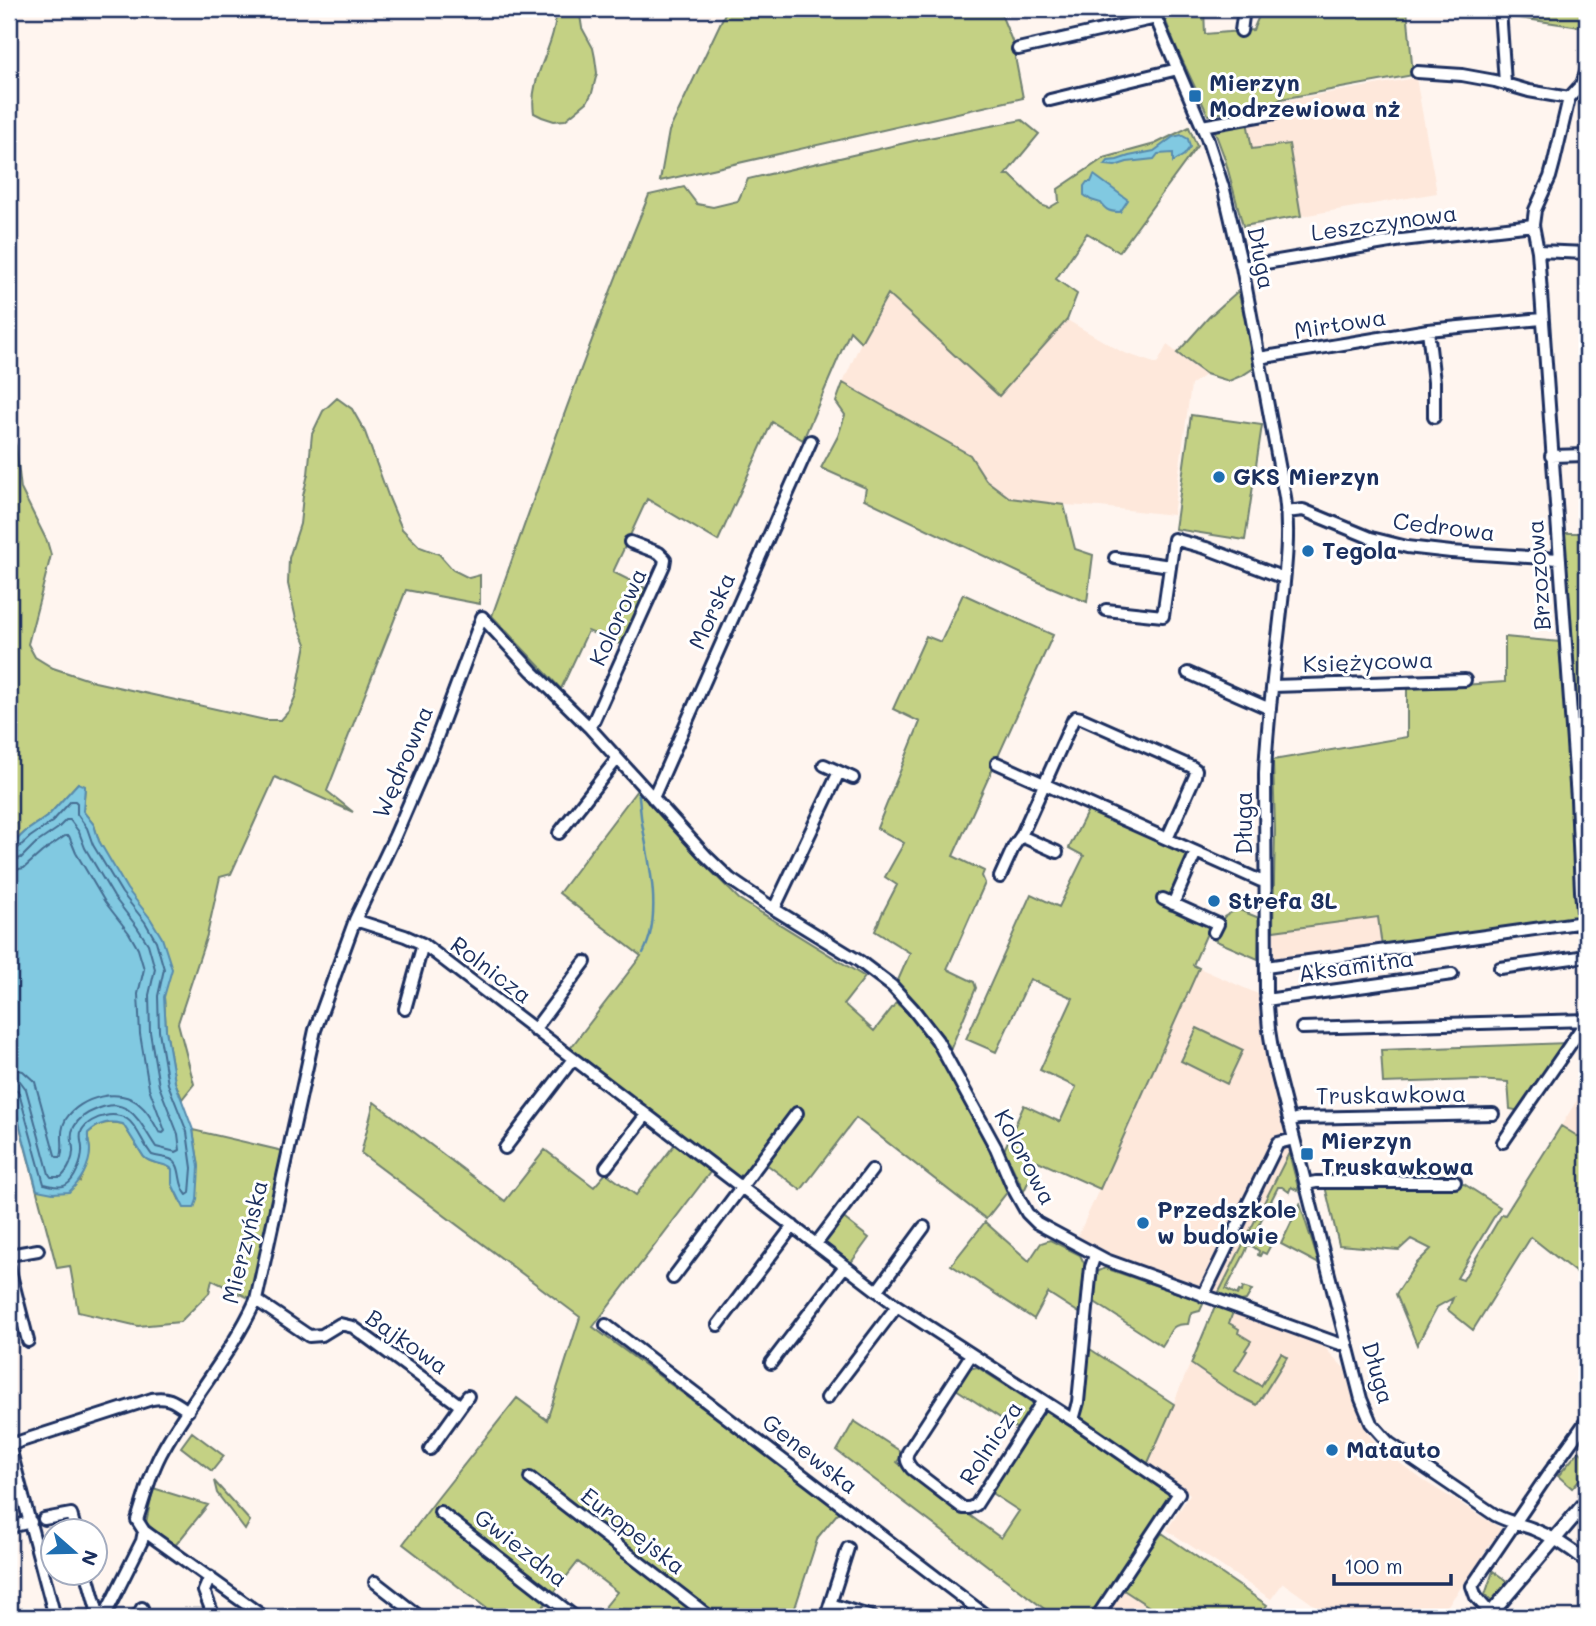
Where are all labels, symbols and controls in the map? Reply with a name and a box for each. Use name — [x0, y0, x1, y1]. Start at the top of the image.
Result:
place label: Mierzyn Modrzewiowa nż — [1209, 67, 1401, 123]
marker: Mierzyn Modrzewiowa nż — [1187, 88, 1203, 104]
street label: Leszczynowa — [1309, 197, 1459, 247]
street label: Długa — [1241, 224, 1283, 292]
street label: Mirtowa — [1292, 301, 1388, 345]
place label: GKS Mierzyn — [1233, 461, 1379, 491]
marker: GKS Mierzyn — [1211, 469, 1227, 485]
street label: Cedrowa — [1391, 505, 1497, 547]
street label: Brzozowa — [1519, 519, 1557, 631]
place label: Tegola — [1322, 535, 1397, 565]
marker: Tegola — [1300, 543, 1316, 559]
street label: Kolorowa — [581, 563, 653, 670]
street label: Morska — [681, 567, 741, 654]
street label: Księżycowa — [1302, 644, 1434, 678]
street label: Wędrowna — [365, 701, 439, 822]
street label: Długa — [1228, 791, 1258, 855]
place label: Strefa 3L — [1228, 885, 1338, 915]
marker: Strefa 3L — [1206, 893, 1222, 909]
street label: Rolnicza — [445, 929, 538, 1010]
street label: Aksamitna — [1296, 942, 1415, 988]
street label: Truskawkowa — [1315, 1078, 1467, 1110]
street label: Kolorowa — [988, 1103, 1064, 1210]
place label: Mierzyn Truskawkowa — [1321, 1125, 1474, 1181]
marker: Mierzyn Truskawkowa — [1299, 1146, 1315, 1162]
street label: Mierzyńska — [214, 1177, 274, 1307]
place label: Przedszkole w budowie — [1157, 1194, 1297, 1250]
marker: Przedszkole w budowie — [1135, 1215, 1151, 1231]
street label: Bajkowa — [360, 1302, 455, 1381]
street label: Długa — [1356, 1338, 1402, 1407]
street label: Rolnicza — [952, 1395, 1028, 1490]
street label: Genewska — [757, 1406, 865, 1500]
place label: Matauto — [1346, 1434, 1440, 1464]
marker: Matauto — [1324, 1442, 1340, 1458]
street label: Europejska — [575, 1480, 692, 1580]
street label: Gwiezdna — [469, 1501, 574, 1593]
north arrow — [38, 1518, 108, 1588]
scale bar — [1334, 1542, 1451, 1586]
text: N — [76, 1547, 105, 1569]
text: 100 m — [1344, 1552, 1403, 1579]

